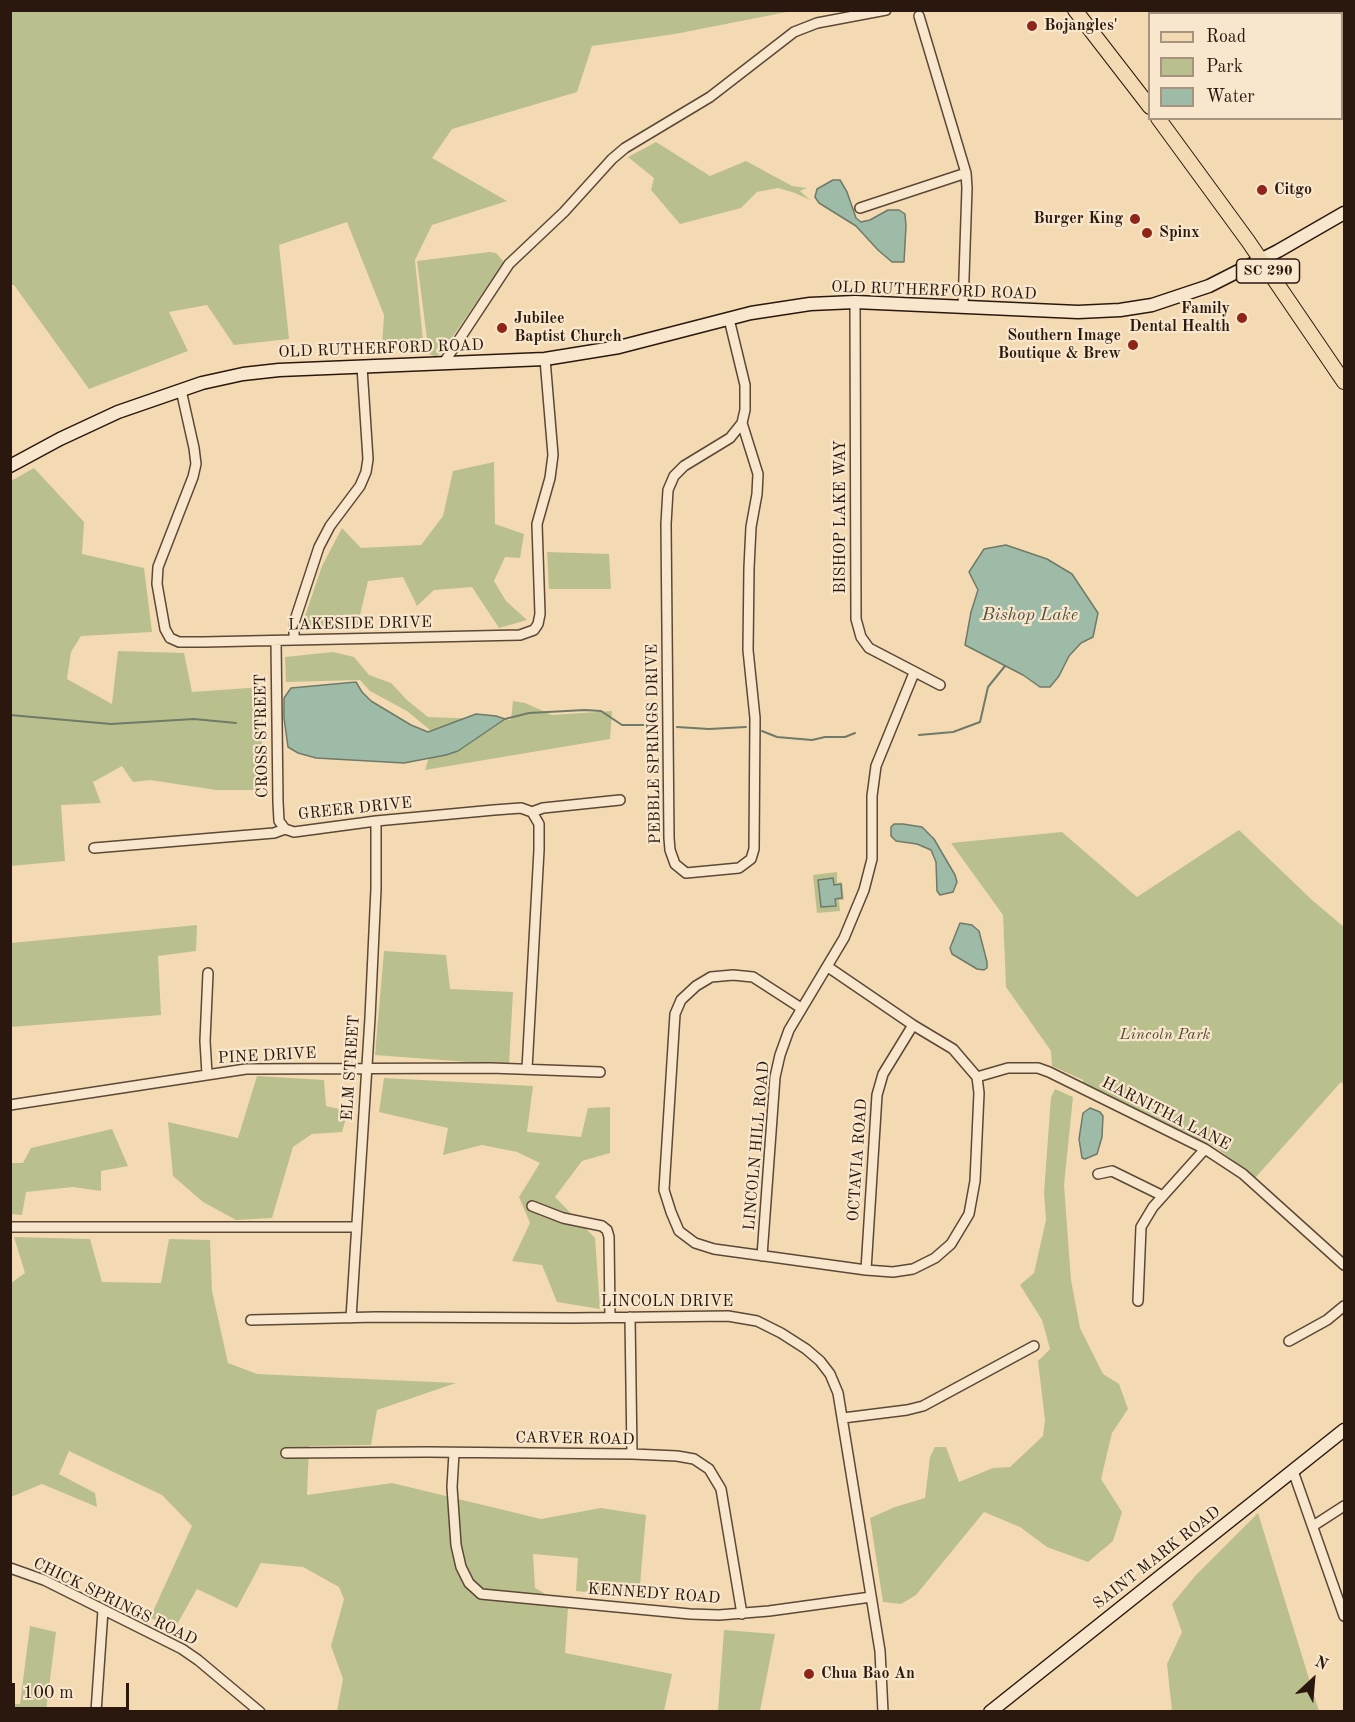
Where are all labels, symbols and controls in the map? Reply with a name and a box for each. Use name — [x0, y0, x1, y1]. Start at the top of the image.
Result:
legend — [1148, 12, 1343, 120]
place label: Bojangles' — [1044, 16, 1118, 36]
marker: Bojangles' — [1025, 19, 1039, 33]
text: Road — [1206, 28, 1246, 46]
text: Park — [1206, 58, 1243, 76]
text: Water — [1206, 88, 1255, 106]
place label: Citgo — [1274, 180, 1312, 200]
marker: Citgo — [1255, 183, 1269, 197]
place label: Burger King — [1033, 209, 1123, 229]
marker: Burger King — [1128, 212, 1142, 226]
place label: Spinx — [1159, 223, 1200, 243]
marker: Spinx — [1140, 226, 1154, 240]
road number: SC 290 — [1236, 259, 1300, 283]
street label: OLD RUTHERFORD ROAD — [831, 278, 1037, 304]
place label: Family Dental Health — [1129, 299, 1230, 337]
place label: Jubilee Baptist Church — [514, 309, 622, 347]
marker: Family Dental Health — [1235, 311, 1249, 325]
marker: Jubilee Baptist Church — [495, 321, 509, 335]
place label: Southern Image Boutique & Brew — [998, 326, 1121, 364]
street label: OLD RUTHERFORD ROAD — [278, 336, 484, 362]
marker: Southern Image Boutique & Brew — [1126, 338, 1140, 352]
street label: BISHOP LAKE WAY — [831, 440, 851, 594]
water label: Bishop Lake — [982, 604, 1078, 626]
street label: LAKESIDE DRIVE — [288, 613, 432, 635]
street label: PEBBLE SPRINGS DRIVE — [643, 644, 665, 844]
street label: CROSS STREET — [251, 674, 273, 798]
street label: GREER DRIVE — [297, 793, 413, 825]
street label: ELM STREET — [338, 1014, 364, 1122]
park label: Lincoln Park — [1120, 1025, 1210, 1045]
street label: PINE DRIVE — [217, 1044, 317, 1068]
street label: LINCOLN HILL ROAD — [740, 1060, 774, 1232]
street label: HARNITHA LANE — [1098, 1073, 1234, 1155]
street label: OCTAVIA ROAD — [844, 1098, 872, 1222]
street label: LINCOLN DRIVE — [601, 1292, 733, 1312]
street label: CARVER ROAD — [515, 1428, 635, 1450]
street label: SAINT MARK ROAD — [1089, 1502, 1225, 1614]
street label: CHICK SPRINGS ROAD — [30, 1554, 200, 1650]
street label: KENNEDY ROAD — [587, 1580, 721, 1608]
north arrow — [1283, 1650, 1343, 1710]
text: N — [1312, 1654, 1330, 1674]
place label: Chua Bao An — [821, 1664, 915, 1684]
marker: Chua Bao An — [802, 1667, 816, 1681]
scale bar — [15, 1671, 132, 1709]
text: 100 m — [23, 1684, 74, 1702]

